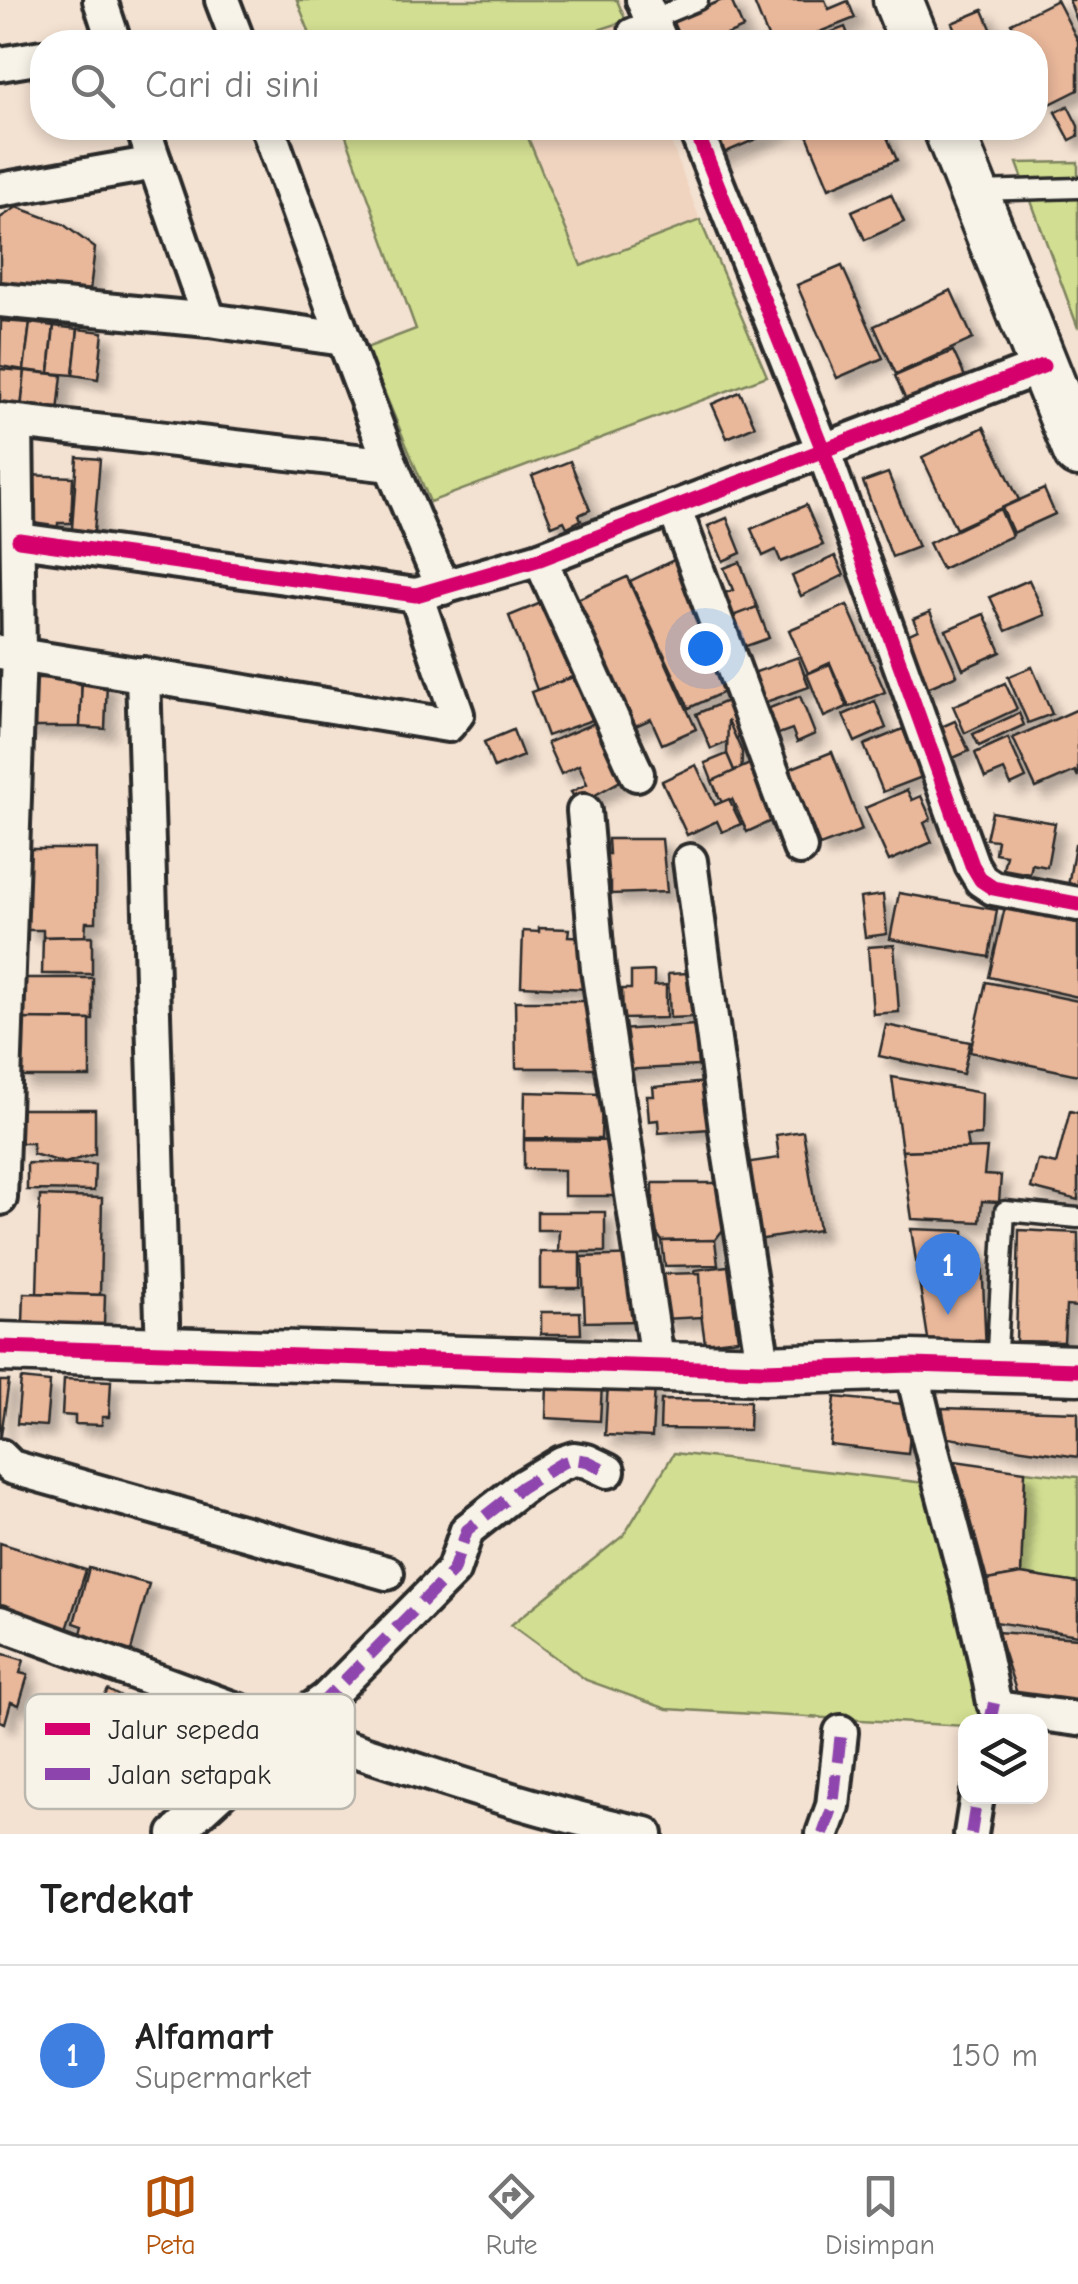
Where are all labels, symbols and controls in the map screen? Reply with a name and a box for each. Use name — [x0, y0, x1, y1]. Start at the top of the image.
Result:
search box — [30, 30, 1048, 140]
icon: search — [65, 58, 120, 113]
text: Cari di sini — [145, 63, 320, 107]
your location — [680, 623, 731, 674]
pin: 1 — [916, 1232, 980, 1315]
legend — [25, 1694, 355, 1809]
text: Jalur sepeda — [108, 1714, 260, 1746]
map controls — [958, 1714, 1048, 1804]
button: layers — [958, 1714, 1048, 1804]
text: Jalan setapak — [108, 1759, 271, 1791]
text: Terdekat — [40, 1875, 192, 1924]
text: Alfamart — [135, 2015, 273, 2059]
text: 1 — [66, 2037, 79, 2074]
text: 150 m — [951, 2037, 1038, 2074]
text: Supermarket — [135, 2059, 310, 2096]
tab: Peta — [143, 2169, 198, 2261]
tab: Rute — [484, 2169, 539, 2261]
tab: Disimpan — [825, 2169, 935, 2261]

